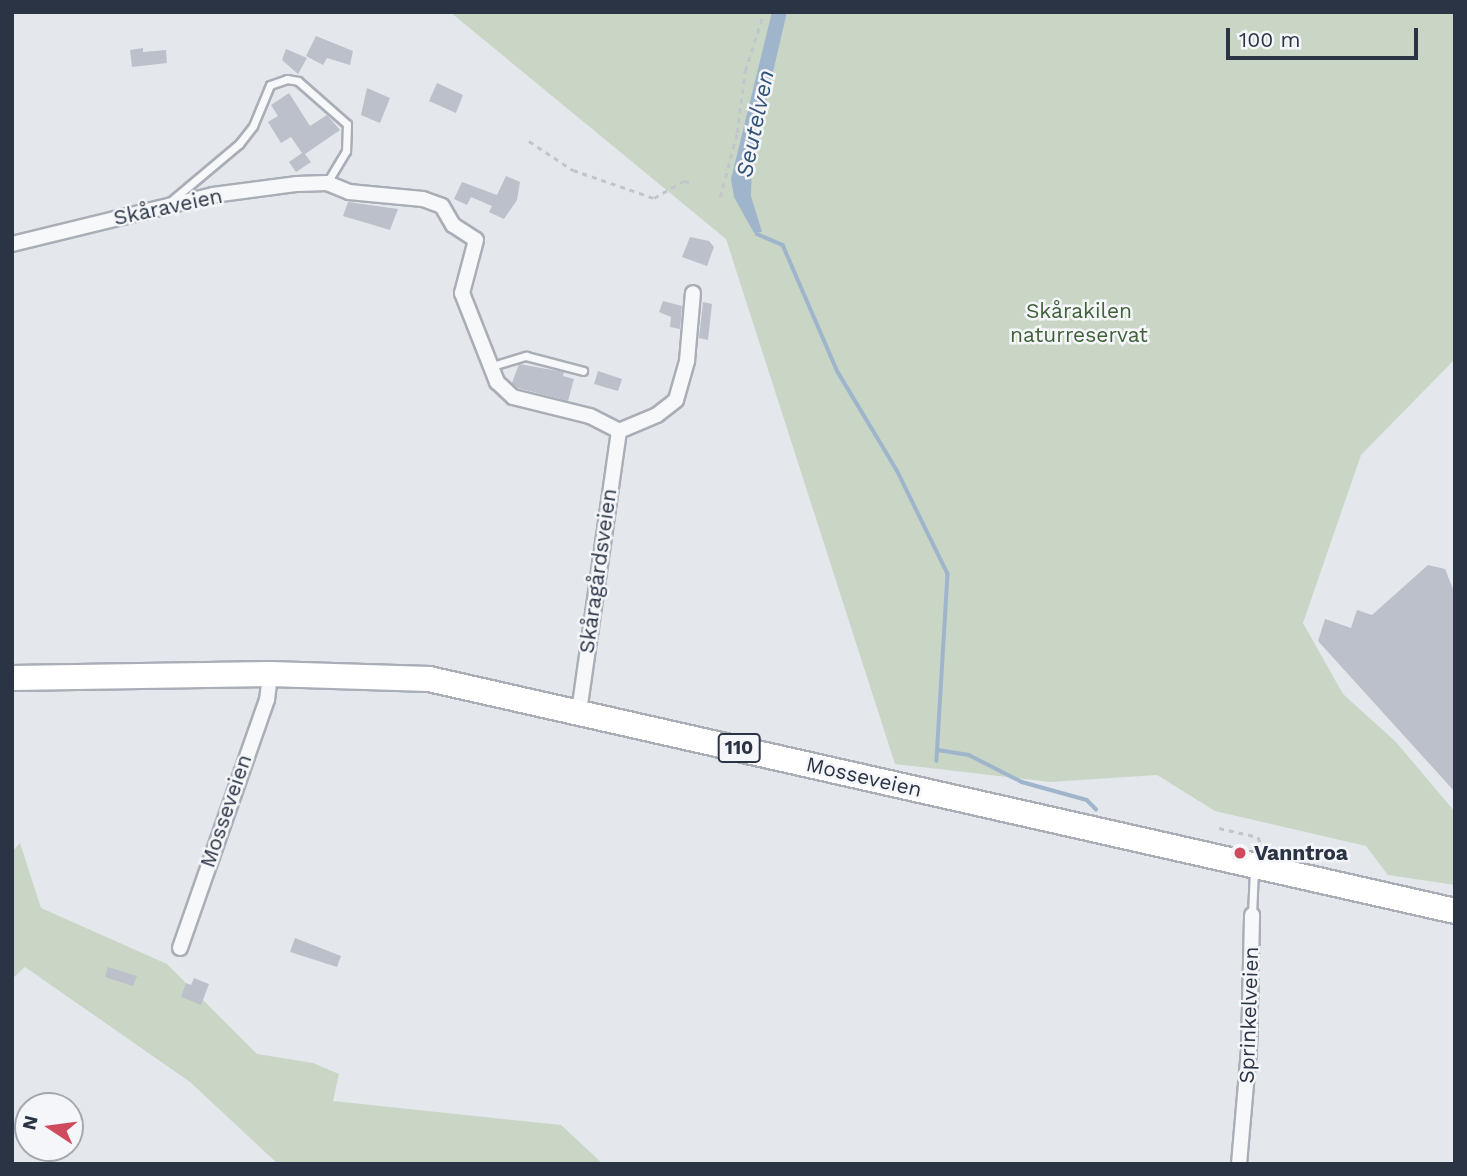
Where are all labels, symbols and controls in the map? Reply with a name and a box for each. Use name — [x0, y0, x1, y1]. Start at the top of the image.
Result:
scale bar — [1229, 14, 1422, 58]
text: 100 m — [1239, 27, 1301, 52]
water label: Seutelven — [731, 68, 781, 180]
street label: Skåraveien — [111, 183, 225, 231]
park label: Skårakilen naturreservat — [1010, 298, 1148, 348]
street label: Skåragårdsveien — [574, 487, 622, 655]
road number: 110 — [716, 733, 762, 764]
street label: Mosseveien — [195, 751, 257, 871]
street label: Mosseveien — [804, 751, 924, 803]
place label: Vanntroa — [1254, 840, 1348, 866]
marker: Vanntroa — [1232, 845, 1248, 861]
street label: Sprinkelveien — [1234, 946, 1264, 1084]
north arrow — [14, 1092, 84, 1162]
text: N — [17, 1113, 43, 1132]

